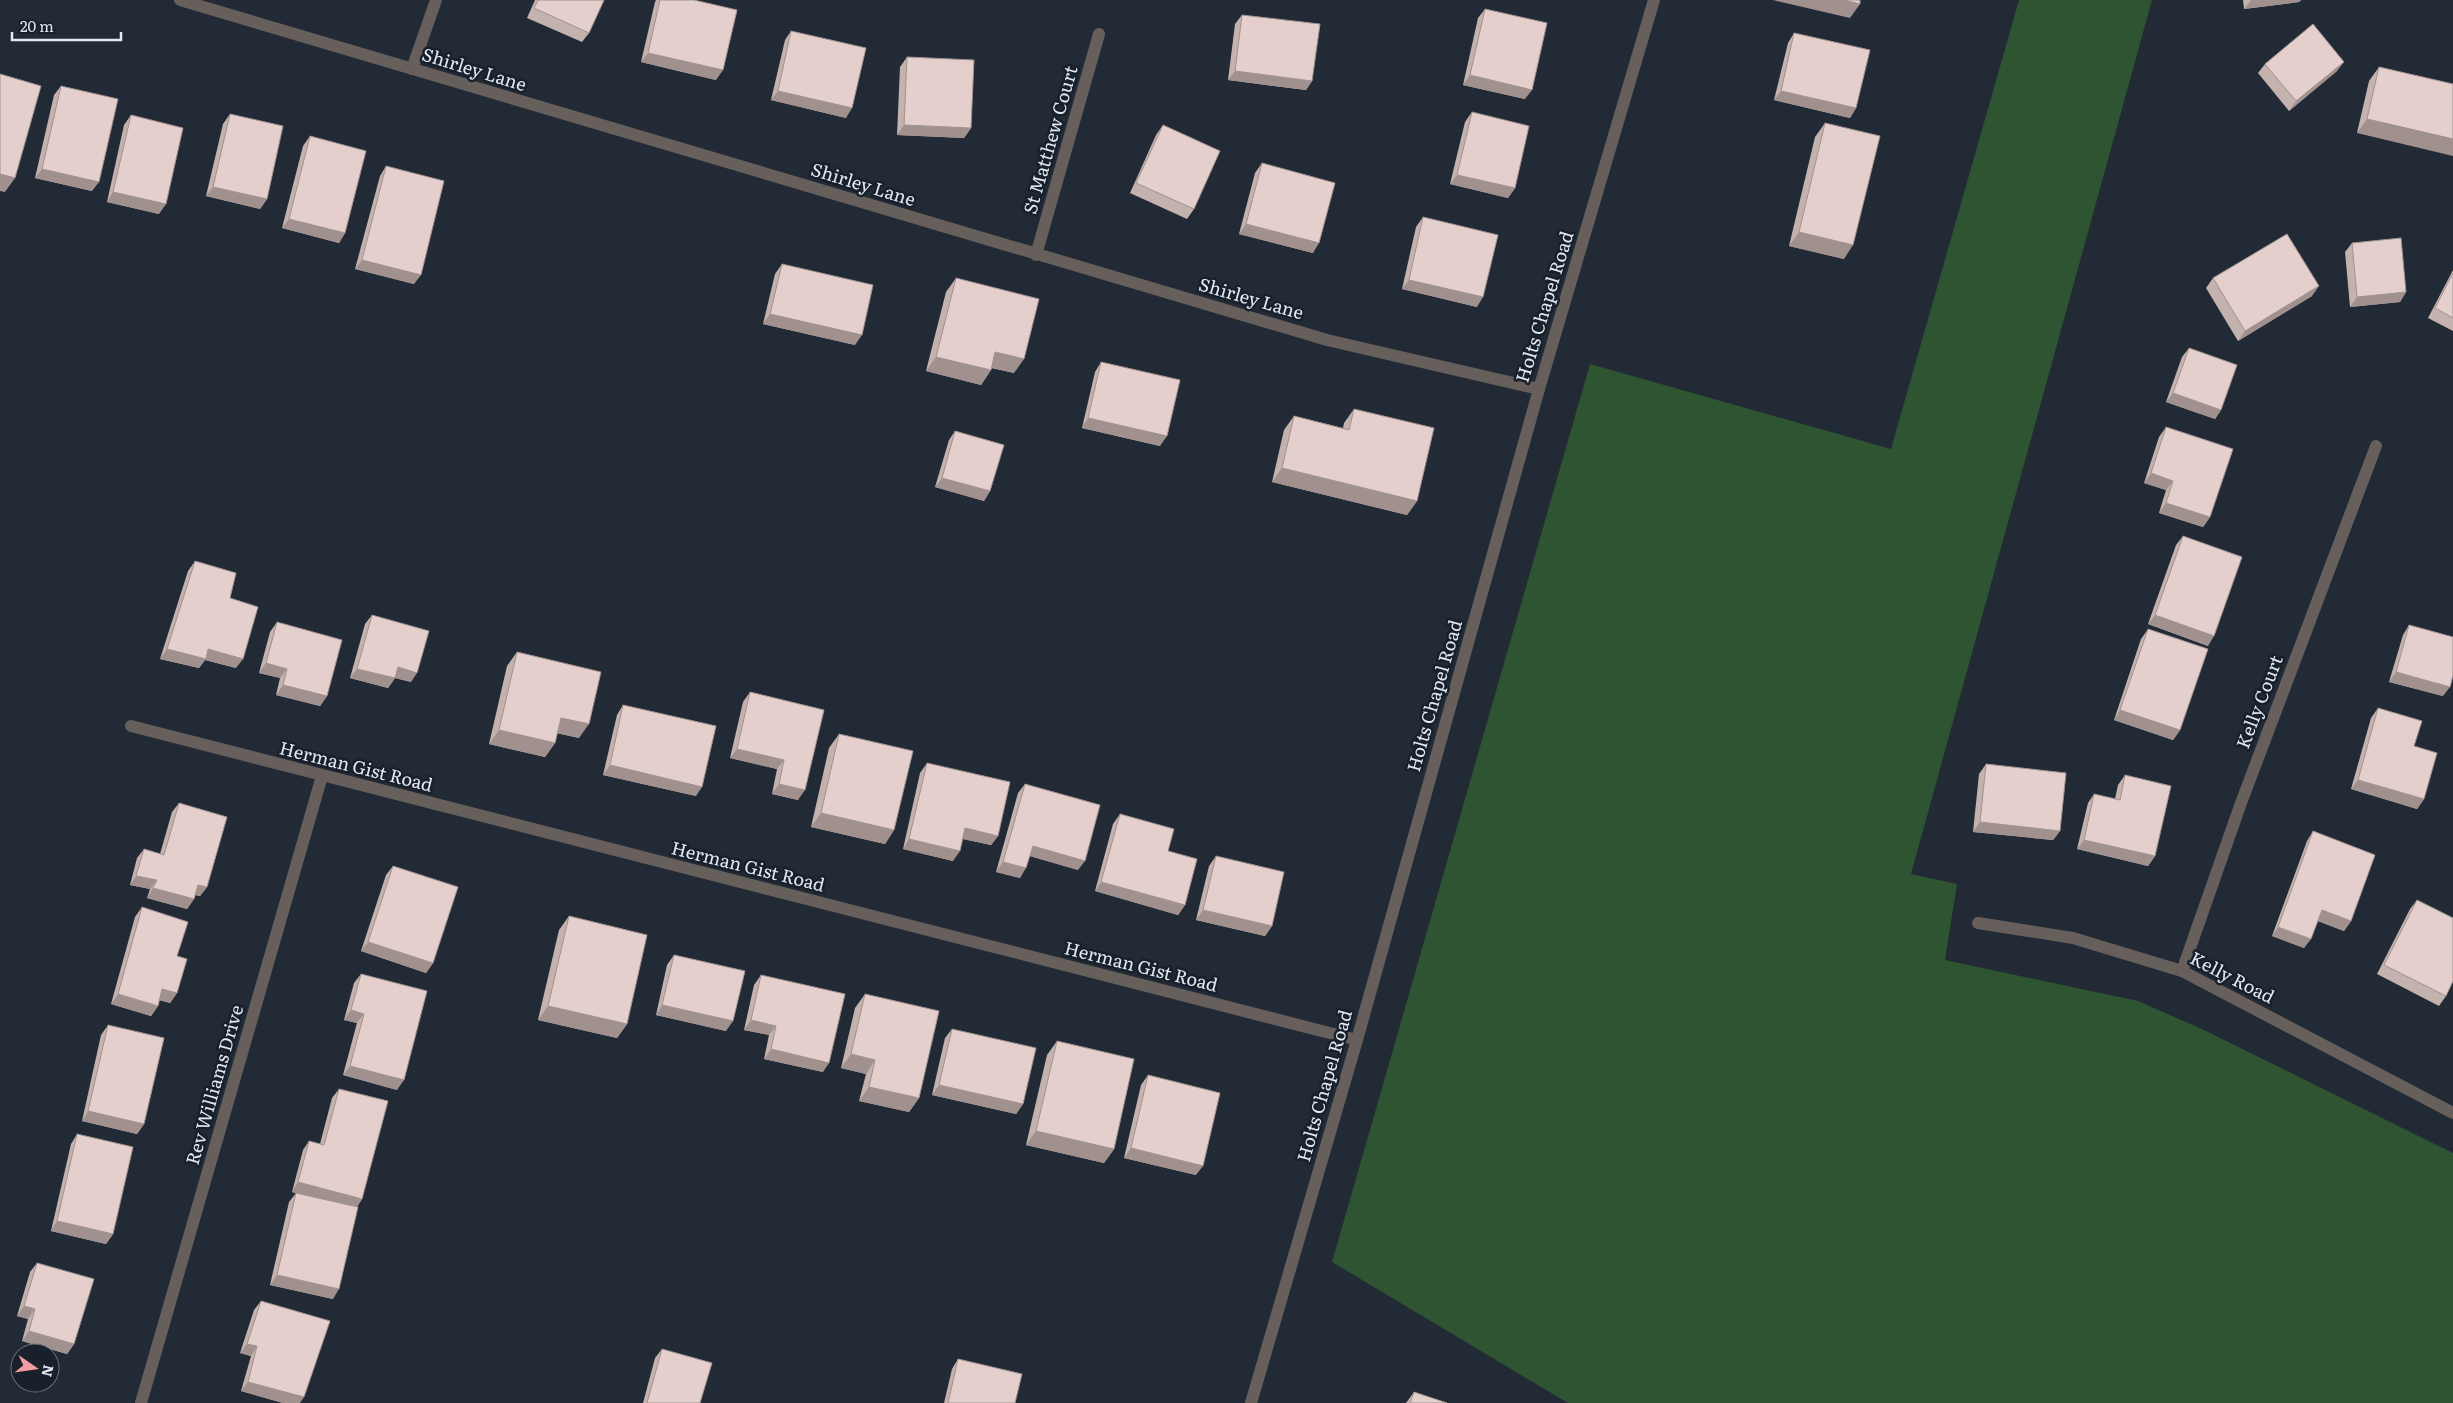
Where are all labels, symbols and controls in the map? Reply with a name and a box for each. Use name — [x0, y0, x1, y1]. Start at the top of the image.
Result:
scale bar — [12, 10, 121, 42]
text: 20 m — [20, 14, 54, 37]
street label: Shirley Lane — [419, 40, 530, 97]
street label: St Matthew Court — [1015, 62, 1084, 217]
street label: Shirley Lane — [808, 155, 919, 212]
street label: Holts Chapel Road — [1508, 228, 1579, 386]
street label: Shirley Lane — [1196, 270, 1307, 325]
street label: Holts Chapel Road — [1399, 616, 1468, 775]
street label: Kelly Court — [2228, 650, 2289, 752]
street label: Herman Gist Road — [277, 733, 436, 798]
street label: Herman Gist Road — [669, 833, 828, 898]
street label: Herman Gist Road — [1062, 933, 1221, 998]
street label: Kelly Road — [2186, 944, 2280, 1009]
street label: Rev Williams Drive — [178, 1002, 249, 1168]
street label: Holts Chapel Road — [1289, 1006, 1358, 1165]
north arrow — [10, 1343, 60, 1393]
text: N — [38, 1363, 60, 1379]

